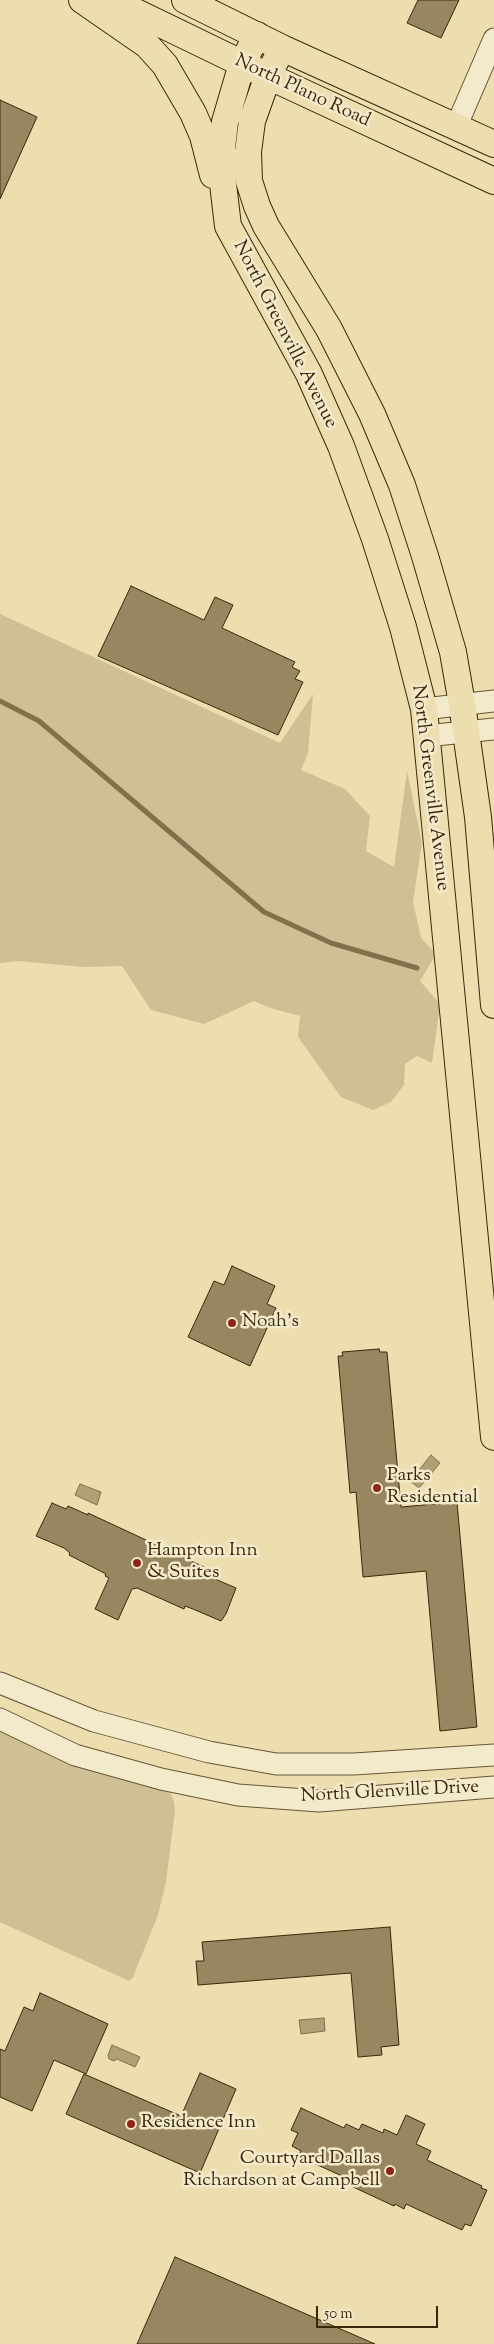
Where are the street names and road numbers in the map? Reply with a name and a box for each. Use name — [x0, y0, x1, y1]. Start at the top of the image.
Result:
street label: North Plano Road — [231, 51, 373, 133]
street label: North Greenville Avenue — [227, 237, 341, 433]
street label: North Greenville Avenue — [405, 684, 453, 892]
street label: North Glenville Drive — [300, 1777, 480, 1809]

